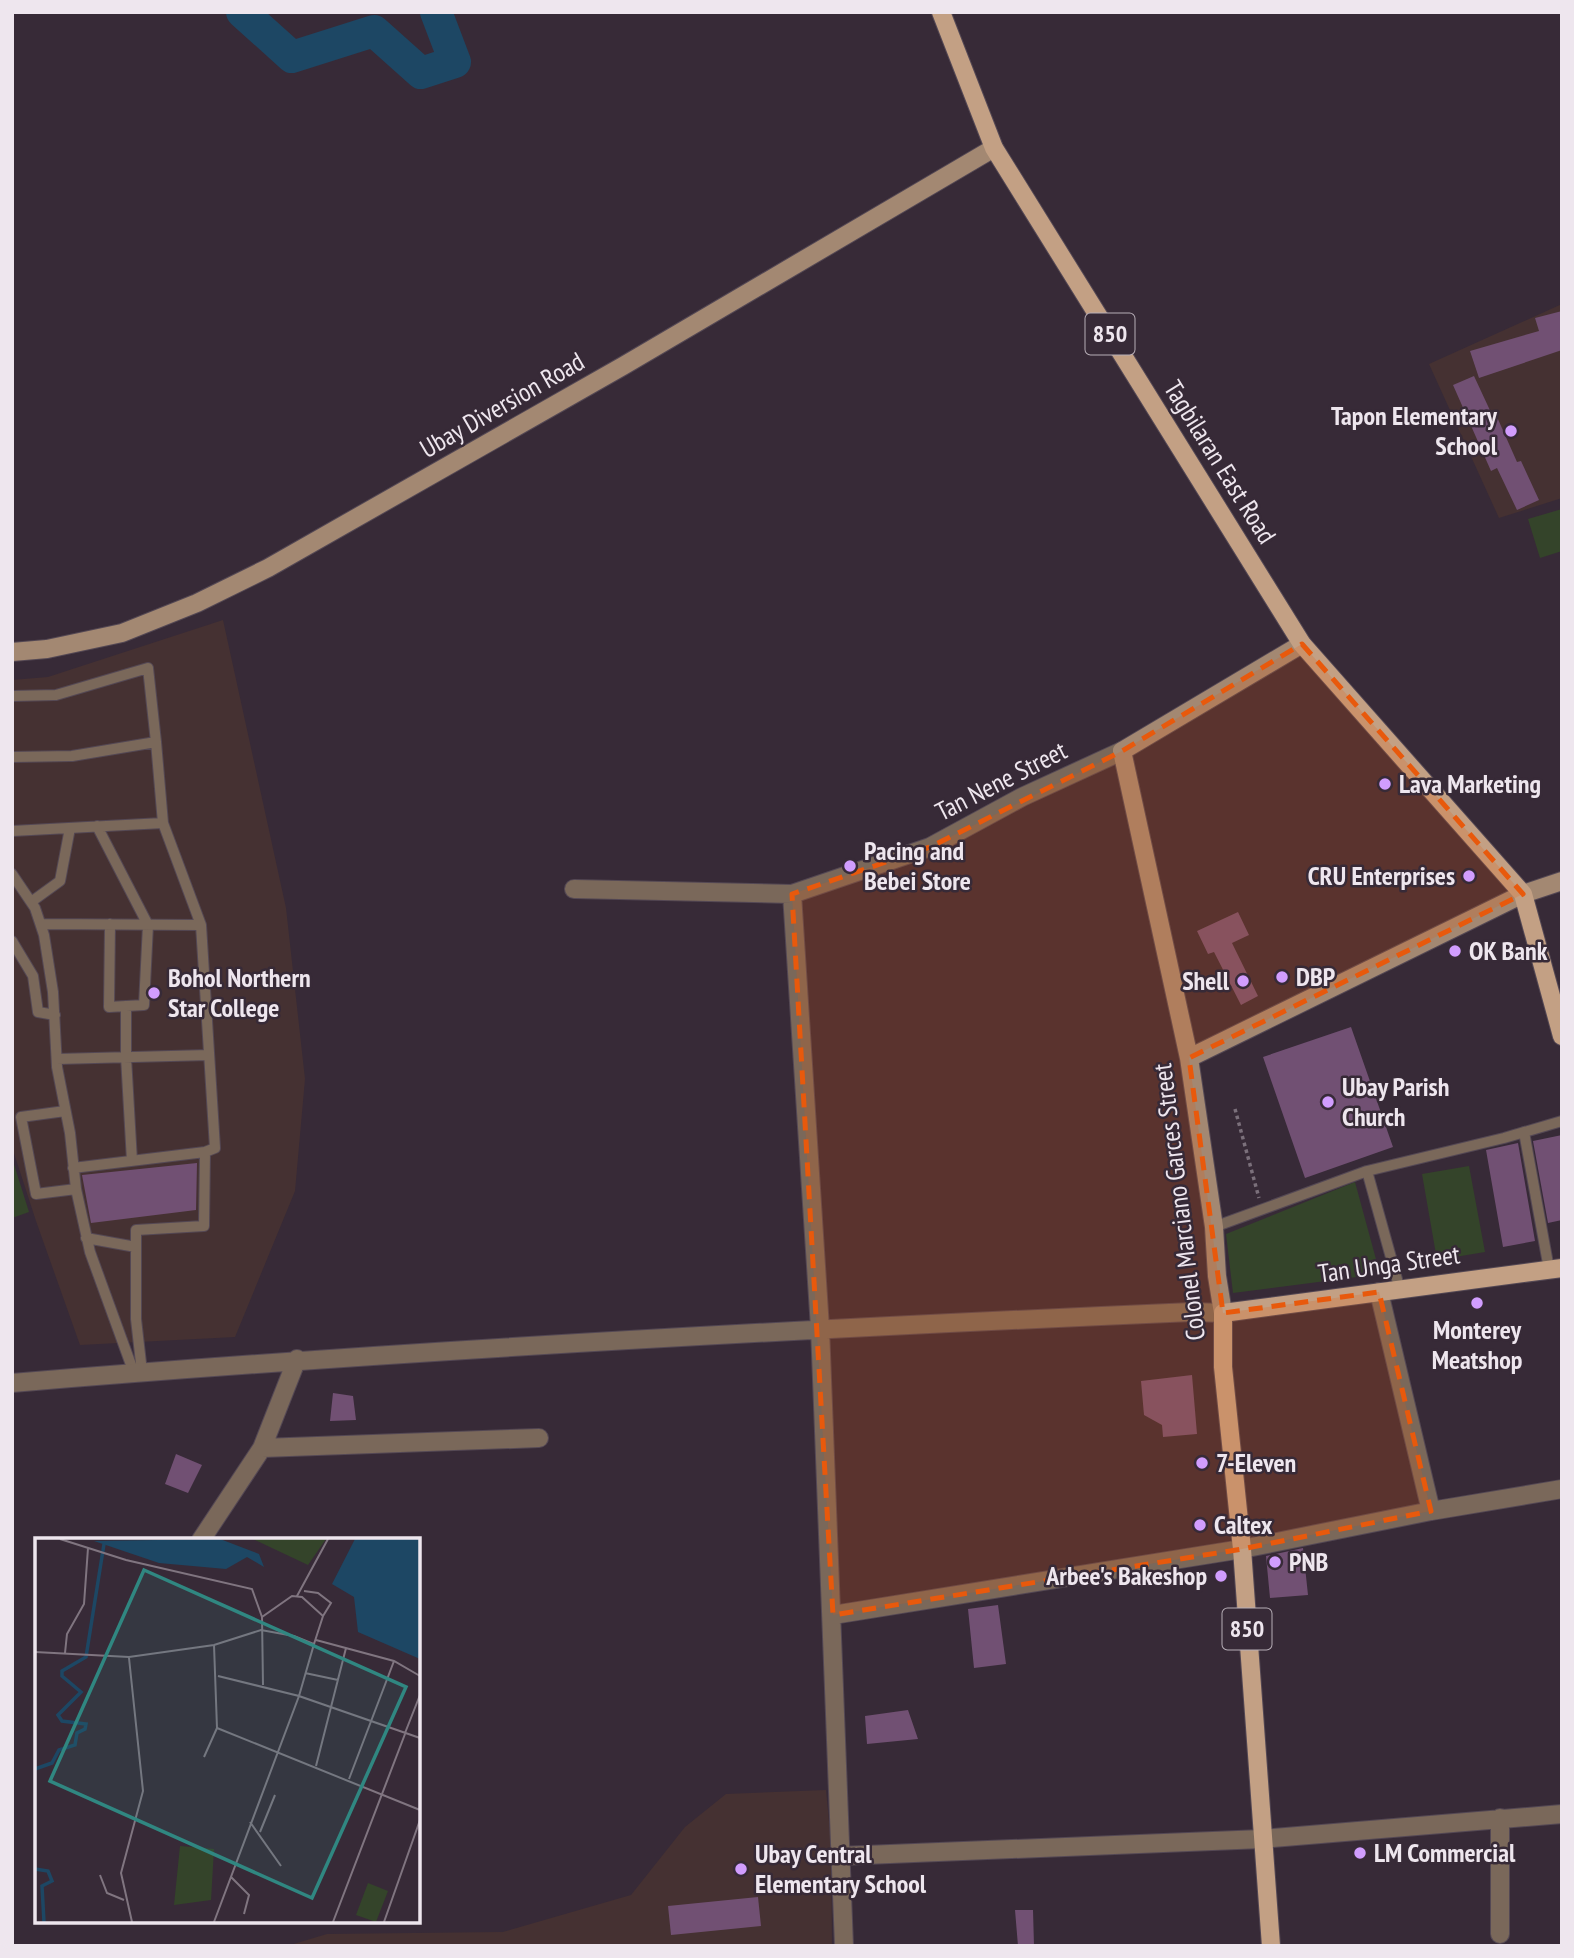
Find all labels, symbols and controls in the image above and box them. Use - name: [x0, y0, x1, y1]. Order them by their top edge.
- road number: 850: [1086, 314, 1134, 354]
- street label: Ubay Diversion Road: [414, 344, 590, 465]
- street label: Tagbilaran East Road: [1157, 374, 1284, 549]
- place label: Tapon Elementary School: [1331, 399, 1498, 462]
- marker: Tapon Elementary School: [1503, 423, 1519, 439]
- street label: Tan Nene Street: [930, 733, 1072, 828]
- place label: Lava Marketing: [1399, 767, 1541, 800]
- marker: Lava Marketing: [1377, 776, 1393, 792]
- place label: Pacing and Bebei Store: [864, 834, 971, 897]
- marker: Pacing and Bebei Store: [842, 858, 858, 874]
- place label: CRU Enterprises: [1308, 859, 1455, 892]
- marker: CRU Enterprises: [1461, 868, 1477, 884]
- place label: OK Bank: [1469, 934, 1548, 967]
- marker: OK Bank: [1447, 943, 1463, 959]
- place label: DBP: [1296, 960, 1335, 993]
- place label: Bohol Northern Star College: [168, 961, 311, 1024]
- place label: Shell: [1182, 964, 1230, 997]
- marker: DBP: [1274, 969, 1290, 985]
- marker: Shell: [1235, 973, 1251, 989]
- marker: Bohol Northern Star College: [146, 985, 162, 1001]
- street label: Colonel Marciano Garces Street: [1145, 1062, 1212, 1343]
- place label: Ubay Parish Church: [1342, 1070, 1449, 1133]
- marker: Ubay Parish Church: [1320, 1094, 1336, 1110]
- street label: Tan Unga Street: [1316, 1237, 1462, 1290]
- marker: Monterey Meatshop: [1469, 1295, 1485, 1311]
- place label: Monterey Meatshop: [1432, 1313, 1522, 1376]
- place label: 7-Eleven: [1216, 1446, 1296, 1479]
- marker: 7-Eleven: [1194, 1455, 1210, 1471]
- place label: Caltex: [1214, 1508, 1273, 1541]
- marker: Caltex: [1192, 1517, 1208, 1533]
- inset map: [35, 1538, 420, 1923]
- place label: PNB: [1289, 1545, 1328, 1578]
- marker: PNB: [1267, 1554, 1283, 1570]
- place label: Arbee's Bakeshop: [1045, 1559, 1207, 1592]
- marker: Arbee's Bakeshop: [1213, 1568, 1229, 1584]
- road number: 850: [1222, 1609, 1272, 1650]
- place label: LM Commercial: [1374, 1836, 1516, 1869]
- place label: Ubay Central Elementary School: [755, 1837, 927, 1900]
- marker: LM Commercial: [1352, 1845, 1368, 1861]
- marker: Ubay Central Elementary School: [733, 1861, 749, 1877]

